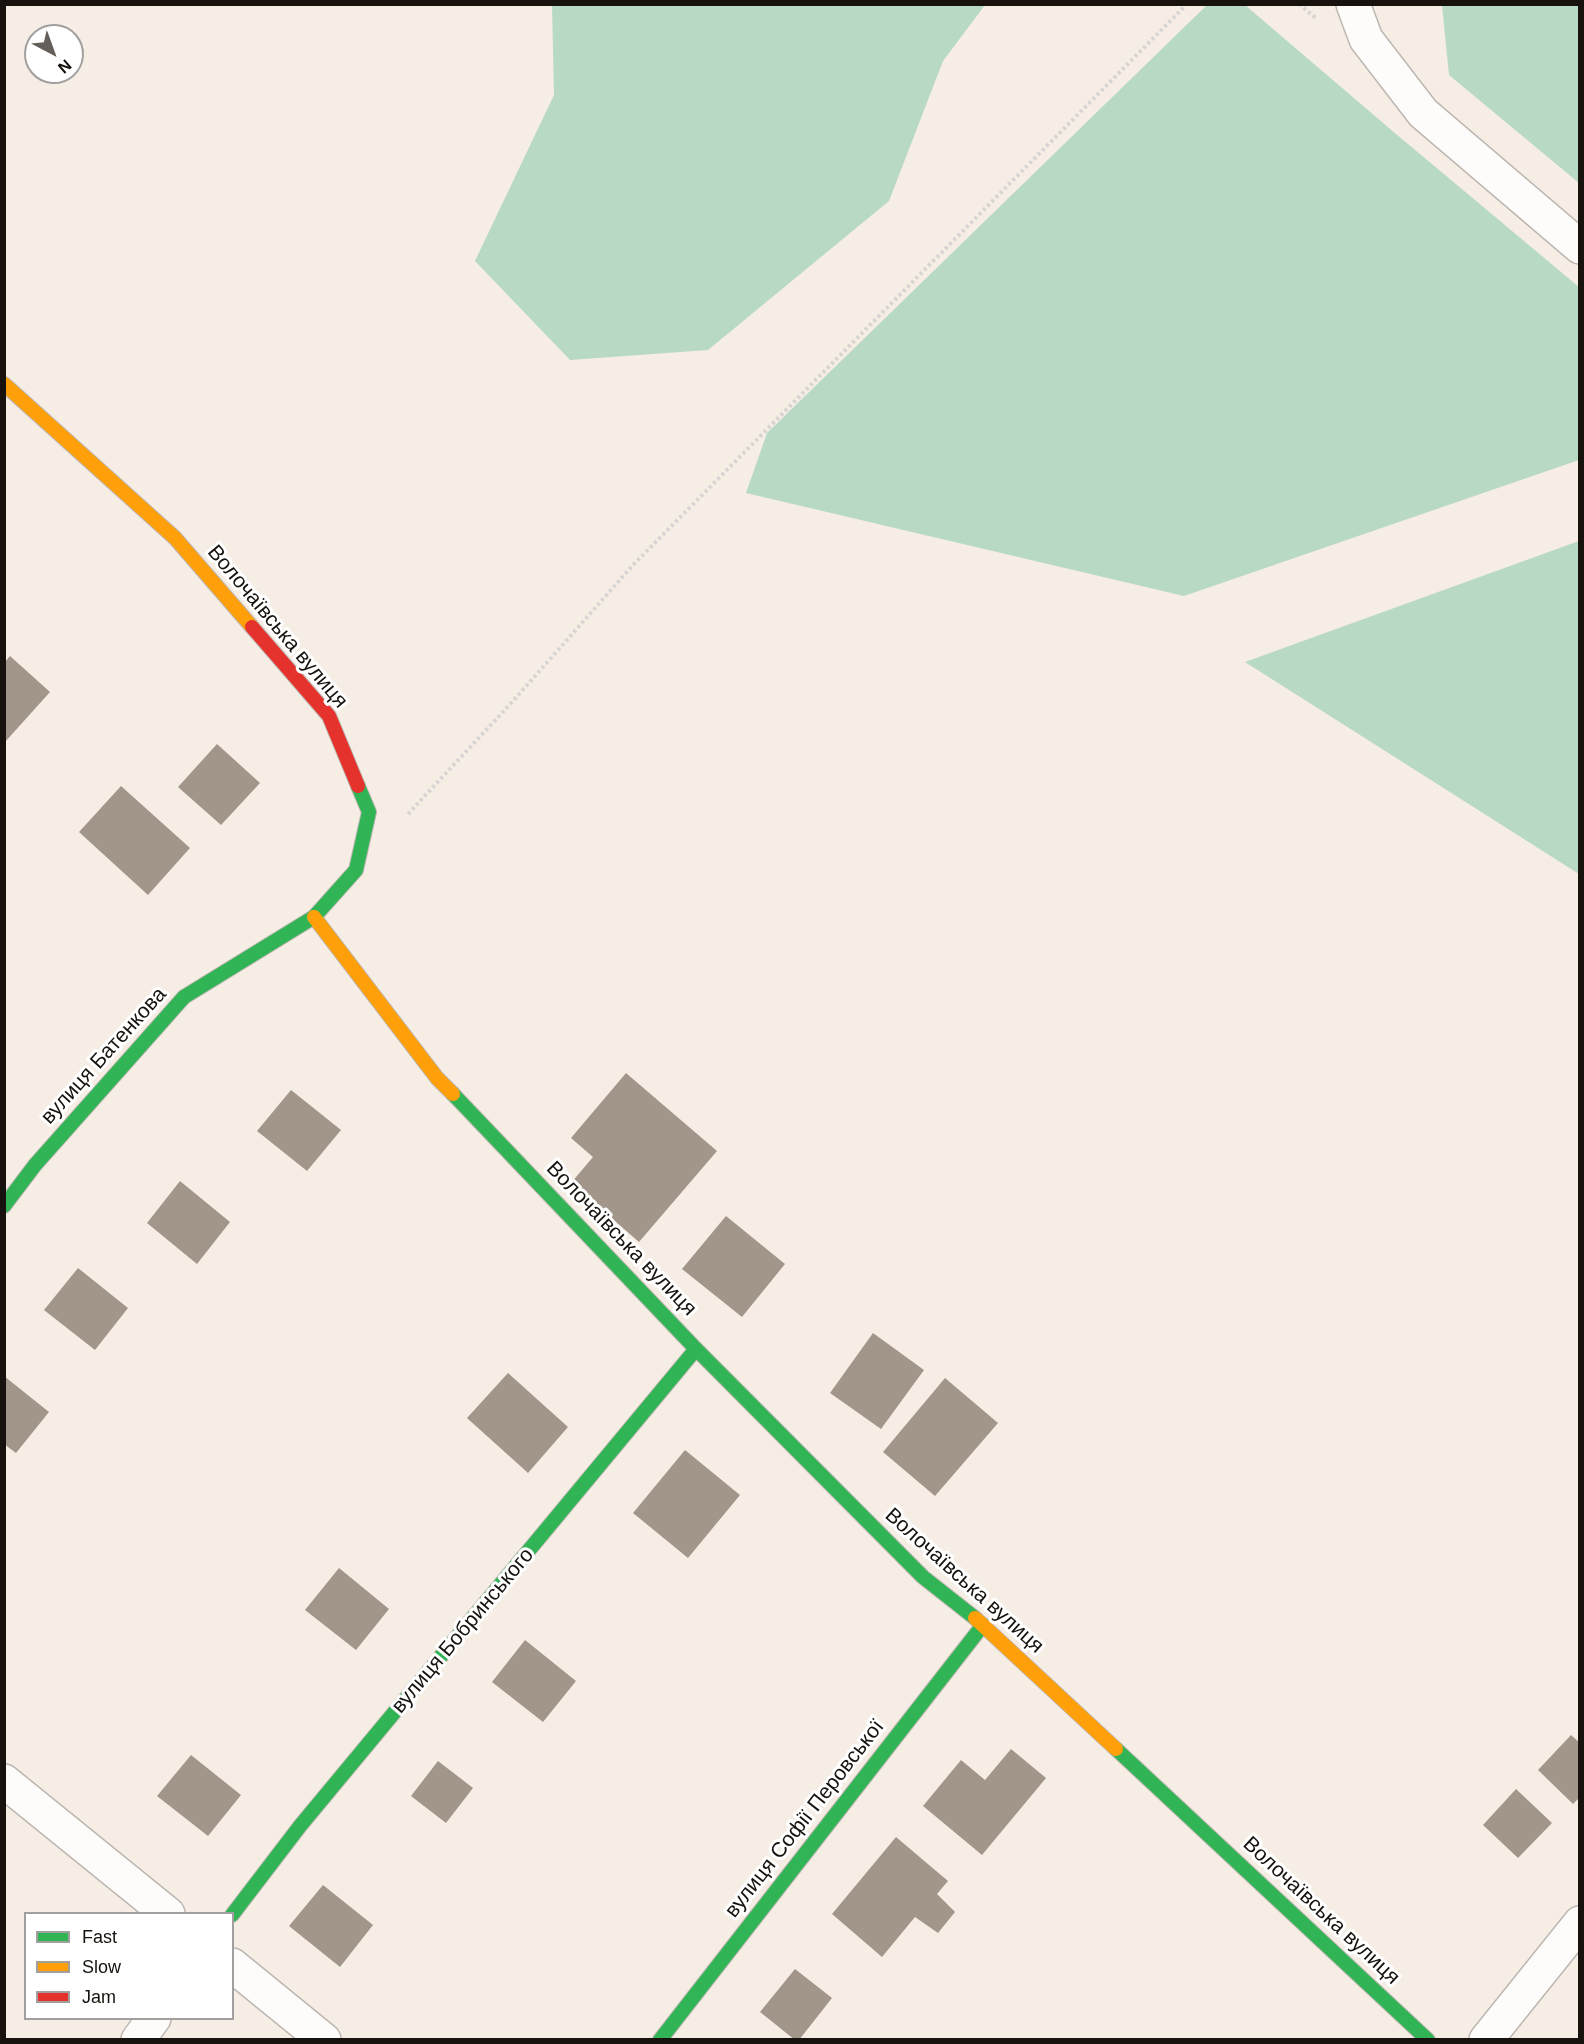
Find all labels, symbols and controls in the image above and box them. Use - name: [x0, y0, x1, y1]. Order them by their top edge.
- north arrow: [24, 24, 84, 84]
- text: N: [55, 56, 75, 77]
- street label: Волочаївська вулиця: [201, 540, 353, 714]
- street label: вулиця Батенкова: [36, 982, 172, 1130]
- street label: Волочаївська вулиця: [541, 1157, 701, 1321]
- street label: Волочаївська вулиця: [879, 1503, 1049, 1659]
- street label: вулиця Бобринського: [387, 1543, 539, 1719]
- street label: вулиця Софії Перовської: [720, 1715, 890, 1923]
- street label: Волочаївська вулиця: [1237, 1832, 1405, 1990]
- legend: [24, 1912, 234, 2020]
- text: Fast: [82, 1927, 117, 1947]
- text: Slow: [82, 1957, 121, 1977]
- text: Jam: [82, 1987, 116, 2007]

